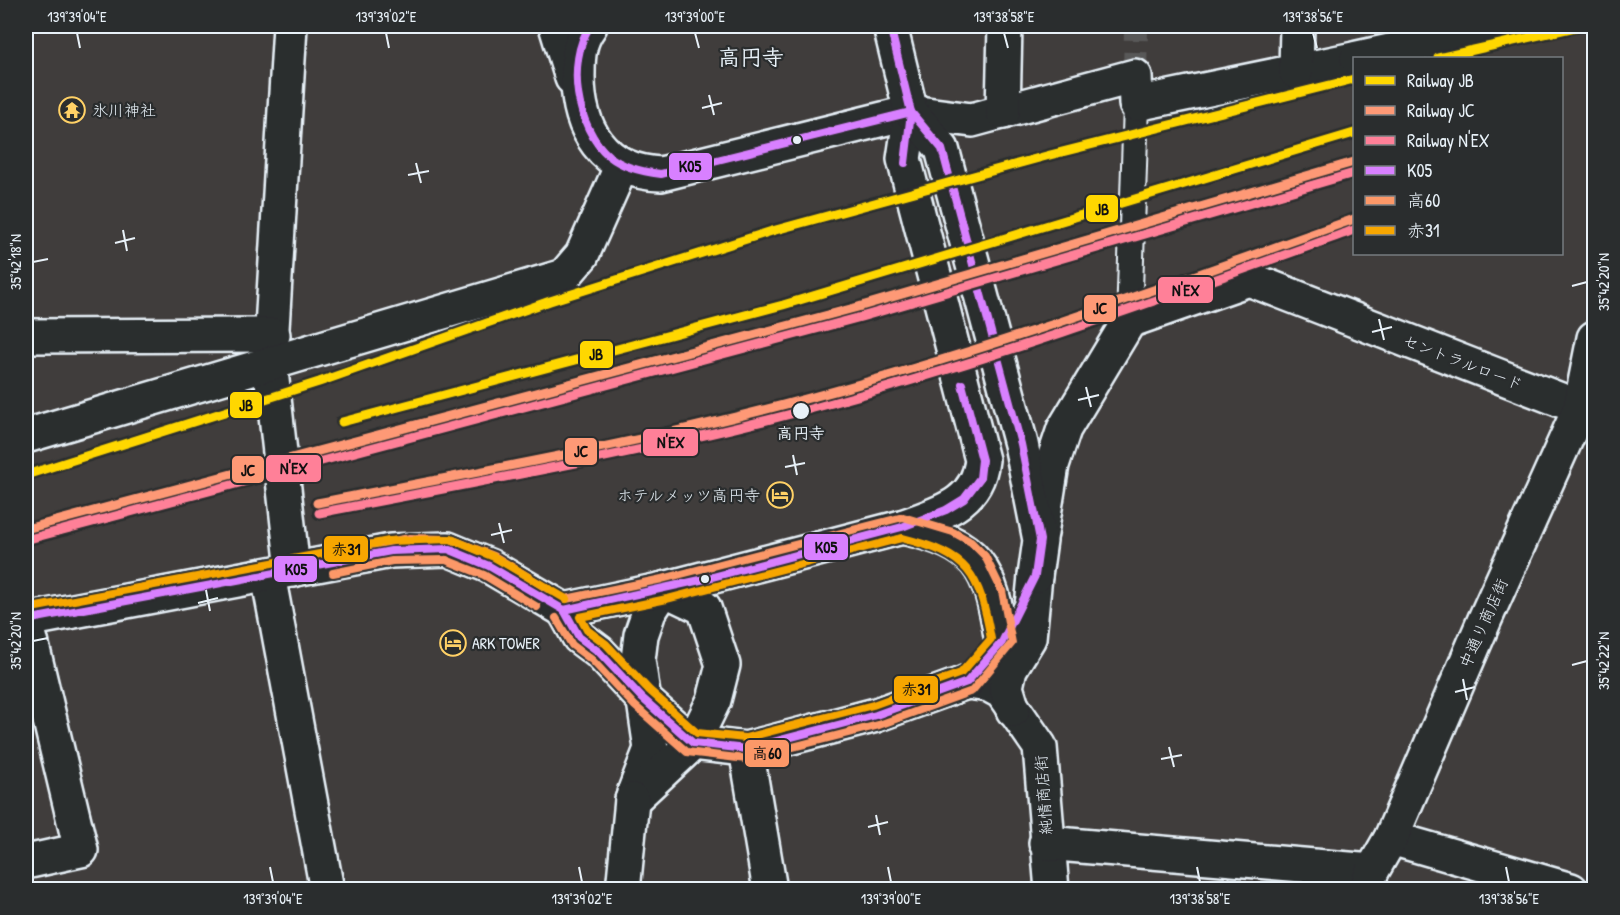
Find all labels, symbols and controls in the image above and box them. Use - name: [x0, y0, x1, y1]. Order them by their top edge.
- text: 139°39'04"E: [47, 6, 107, 27]
- text: 139°39'02"E: [356, 6, 417, 27]
- text: 139°39'00"E: [665, 6, 726, 27]
- text: 139°38'58"E: [974, 6, 1035, 27]
- text: 139°38'56"E: [1283, 6, 1344, 27]
- district label: 高円寺: [718, 42, 784, 72]
- legend: [1353, 57, 1563, 255]
- text: Railway JB: [1407, 68, 1474, 93]
- temple icon: 氷川神社: [57, 95, 87, 125]
- text: Railway JC: [1407, 98, 1475, 123]
- place label: 氷川神社: [92, 99, 156, 121]
- text: Railway N'EX: [1407, 128, 1490, 153]
- unlabelled marker: [791, 134, 803, 146]
- line badge: K05: [668, 152, 713, 181]
- text: K05: [679, 155, 701, 177]
- text: K05: [1407, 158, 1432, 183]
- text: 高60: [1407, 188, 1440, 213]
- line badge: JB: [1085, 194, 1119, 223]
- text: JB: [1095, 198, 1109, 220]
- text: 赤31: [1407, 218, 1440, 243]
- text: 35°42'18"N: [5, 234, 26, 290]
- text: 35°42'20"N: [1593, 253, 1614, 311]
- line badge: N'EX: [1157, 276, 1214, 304]
- text: N'EX: [1172, 279, 1200, 301]
- line badge: JC: [1083, 294, 1117, 323]
- text: JC: [1093, 297, 1108, 319]
- street label: セントラルロード: [1400, 329, 1526, 395]
- line badge: JB: [579, 340, 614, 369]
- text: JB: [589, 343, 603, 365]
- line badge: JB: [229, 391, 263, 419]
- text: JB: [239, 394, 253, 416]
- marker: 高円寺: [791, 401, 811, 421]
- place label: 高円寺: [777, 422, 825, 444]
- line badge: N'EX: [642, 428, 699, 457]
- text: N'EX: [657, 431, 685, 453]
- line badge: JC: [564, 437, 598, 466]
- text: JC: [574, 440, 589, 462]
- line badge: N'EX: [265, 454, 322, 483]
- line badge: JC: [231, 455, 265, 484]
- text: N'EX: [280, 457, 308, 479]
- text: JC: [241, 459, 256, 481]
- hotel icon: ホテルメッツ高円寺: [765, 480, 795, 510]
- place label: ホテルメッツ高円寺: [617, 484, 760, 506]
- line badge: K05: [803, 533, 849, 561]
- line badge: 赤31: [323, 535, 369, 563]
- text: K05: [815, 536, 837, 558]
- text: 赤31: [332, 538, 361, 560]
- line badge: K05: [273, 555, 318, 583]
- text: K05: [285, 558, 307, 580]
- unlabelled marker: [699, 573, 711, 585]
- street label: 中通り商店街: [1453, 575, 1513, 671]
- text: 35°42'20"N: [5, 612, 26, 670]
- hotel icon: ARK TOWER: [438, 628, 468, 658]
- place label: ARK TOWER: [472, 632, 540, 654]
- text: 35°42'22"N: [1593, 632, 1614, 690]
- line badge: 赤31: [893, 675, 939, 704]
- text: 赤31: [902, 678, 931, 700]
- line badge: 高60: [744, 739, 790, 768]
- text: 高60: [752, 742, 782, 764]
- street label: 純情商店街: [1029, 754, 1057, 836]
- text: 139°39'04"E: [243, 888, 303, 909]
- text: 139°39'02"E: [552, 888, 613, 909]
- text: 139°39'00"E: [861, 888, 922, 909]
- text: 139°38'58"E: [1170, 888, 1231, 909]
- text: 139°38'56"E: [1479, 888, 1540, 909]

